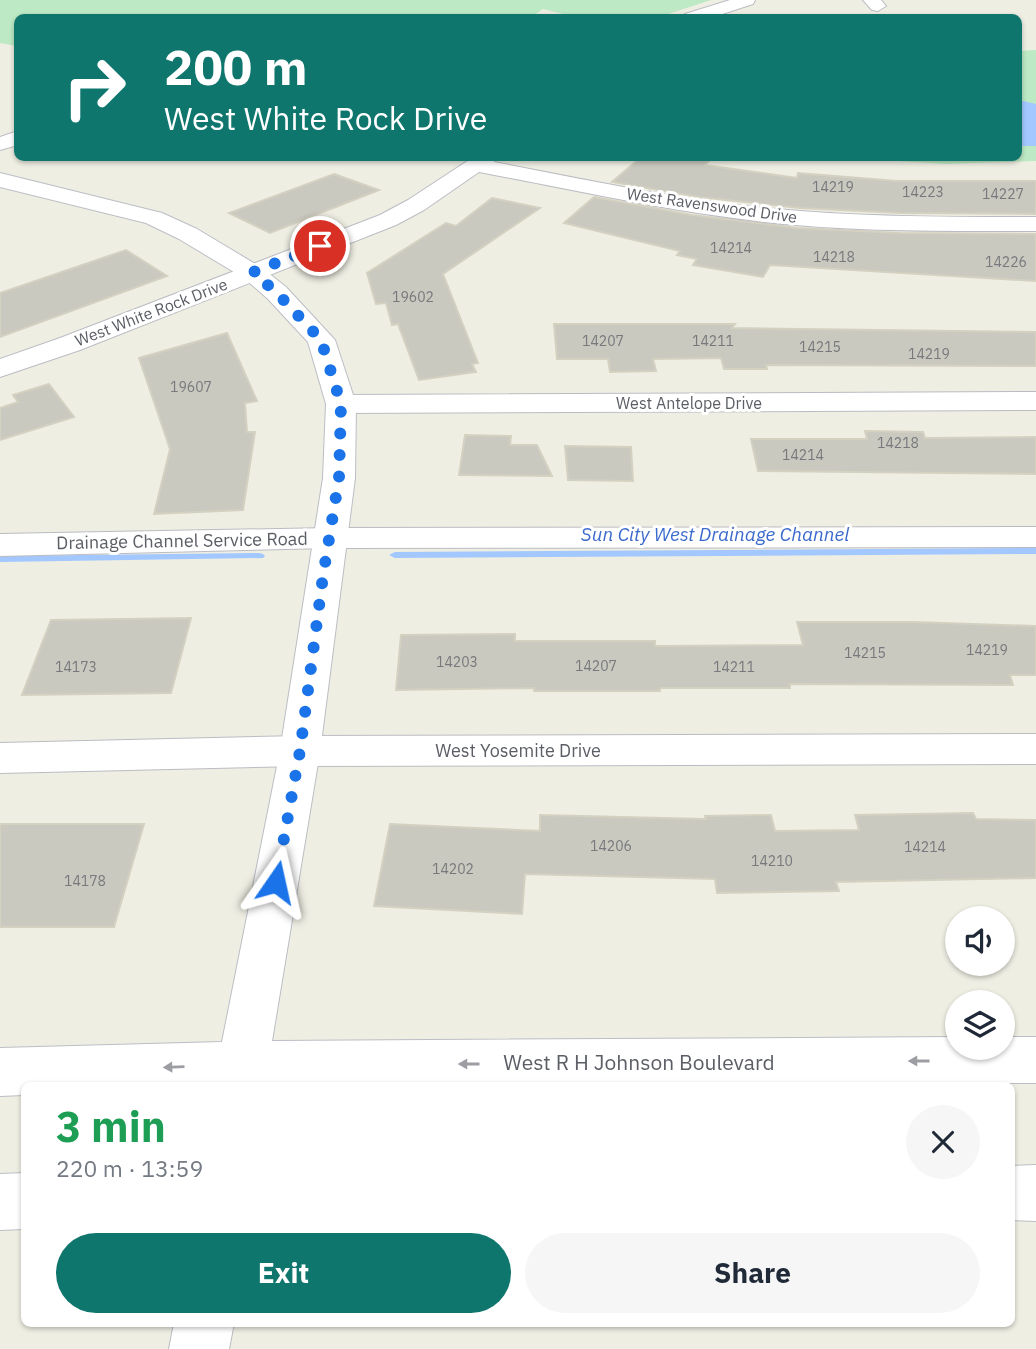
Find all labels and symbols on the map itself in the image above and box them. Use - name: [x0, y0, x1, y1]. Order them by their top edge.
- house number: 14219: [812, 178, 854, 196]
- street label: West Ravenswood Drive: [625, 183, 799, 227]
- house number: 14223: [902, 183, 944, 201]
- house number: 14227: [982, 185, 1024, 203]
- pin: [290, 216, 350, 276]
- house number: 14214: [710, 239, 752, 257]
- house number: 14218: [813, 248, 855, 266]
- house number: 14226: [985, 253, 1027, 271]
- street label: West White Rock Drive: [72, 274, 230, 350]
- house number: 19602: [392, 288, 434, 306]
- house number: 14207: [582, 332, 624, 350]
- house number: 14211: [692, 332, 734, 350]
- house number: 14215: [799, 338, 841, 356]
- house number: 14219: [908, 345, 950, 363]
- house number: 19607: [170, 378, 212, 396]
- street label: West Antelope Drive: [616, 393, 762, 413]
- house number: 14218: [877, 434, 919, 452]
- house number: 14214: [782, 446, 824, 464]
- water label: Sun City West Drainage Channel: [581, 522, 849, 546]
- street label: Drainage Channel Service Road: [56, 527, 308, 554]
- house number: 14219: [966, 641, 1008, 659]
- house number: 14215: [844, 644, 886, 662]
- house number: 14203: [436, 653, 478, 671]
- house number: 14207: [575, 657, 617, 675]
- house number: 14173: [55, 658, 97, 676]
- house number: 14211: [713, 658, 755, 676]
- street label: West Yosemite Drive: [435, 739, 601, 762]
- house number: 14206: [590, 837, 632, 855]
- house number: 14214: [904, 838, 946, 856]
- position arrow: [239, 845, 313, 919]
- house number: 14210: [751, 852, 793, 870]
- house number: 14202: [432, 860, 474, 878]
- house number: 14178: [64, 872, 106, 890]
- street label: West R H Johnson Boulevard: [503, 1048, 775, 1076]
- one-way arrow: [908, 1055, 930, 1066]
- one-way arrow: [458, 1058, 480, 1070]
- one-way arrow: [163, 1062, 185, 1073]

